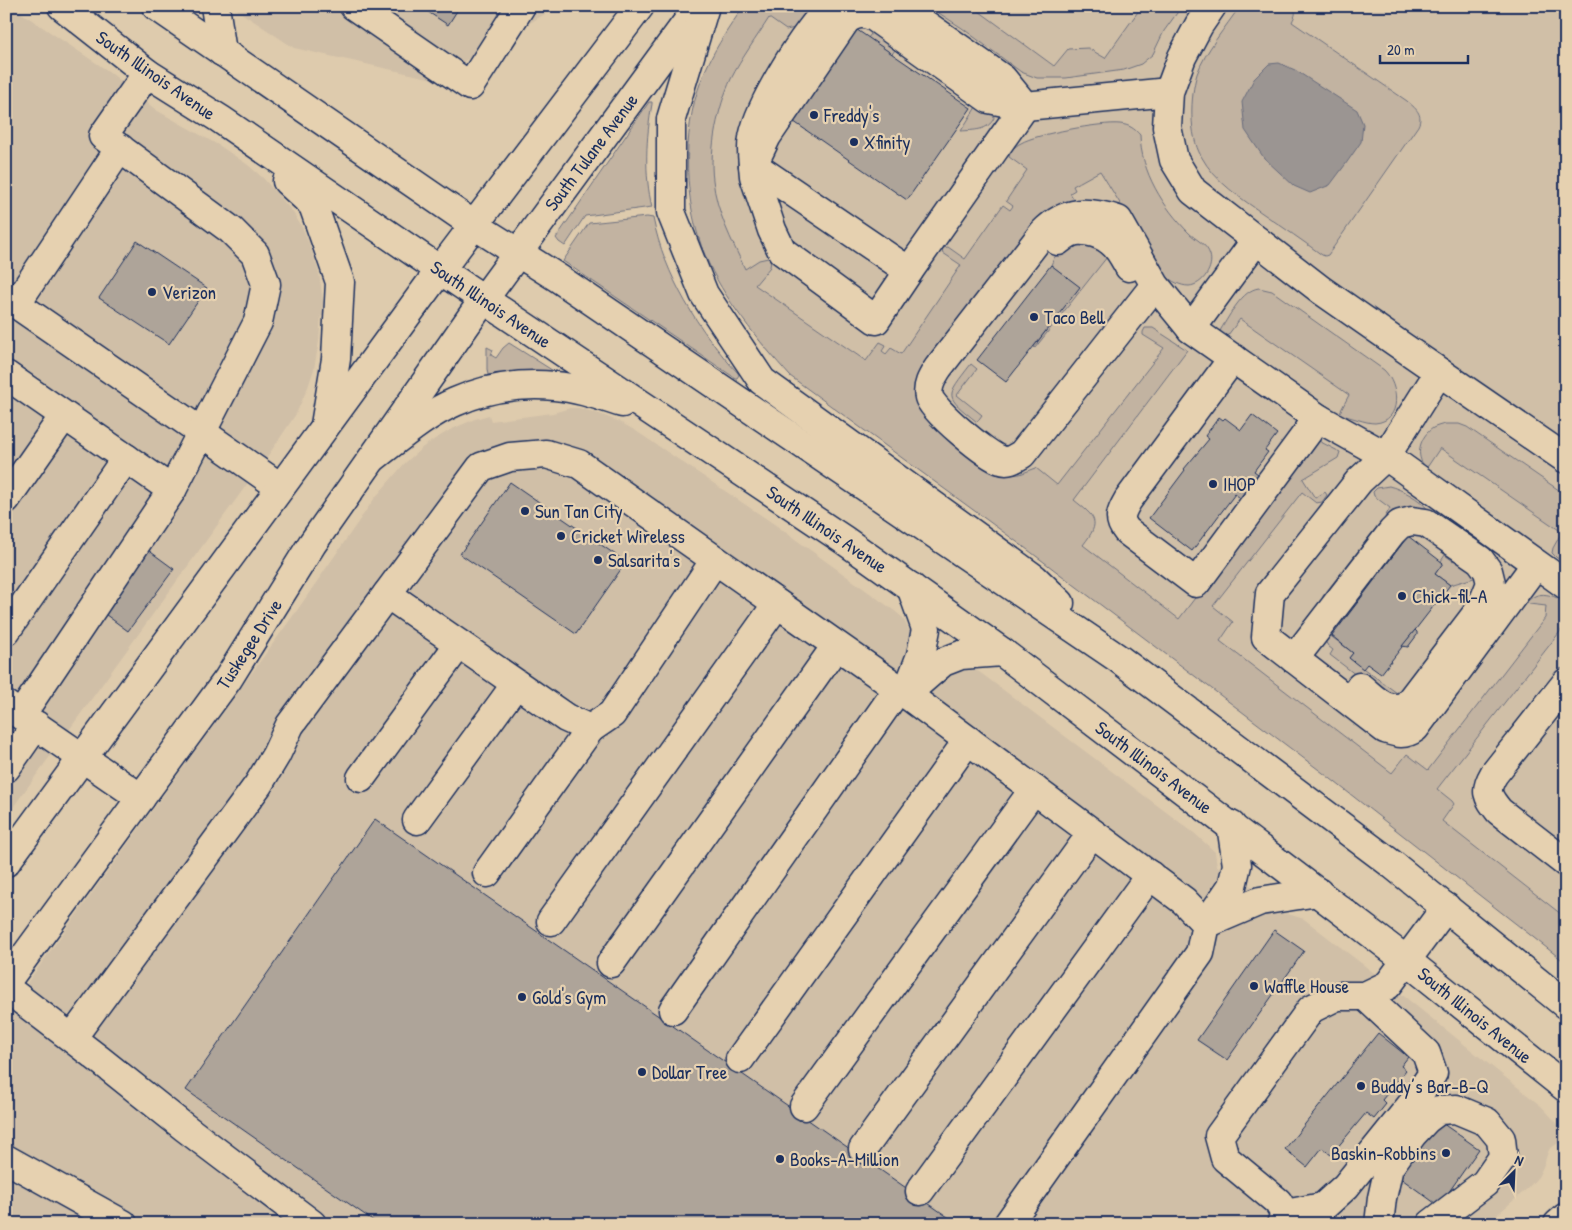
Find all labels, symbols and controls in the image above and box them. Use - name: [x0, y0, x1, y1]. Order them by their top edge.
- street label: South Illinois Avenue: [91, 24, 221, 126]
- scale bar: [1380, 32, 1467, 64]
- text: 20 m: [1387, 39, 1414, 60]
- street label: South Tulane Avenue: [538, 88, 644, 216]
- place label: Freddy's: [823, 102, 879, 128]
- marker: Freddy's: [808, 109, 820, 121]
- place label: Xfinity: [864, 129, 910, 155]
- marker: Xfinity: [848, 136, 860, 148]
- street label: South Illinois Avenue: [426, 254, 557, 354]
- place label: Verizon: [162, 279, 216, 305]
- marker: Verizon: [146, 286, 158, 298]
- place label: Taco Bell: [1044, 304, 1106, 330]
- marker: Taco Bell: [1028, 311, 1040, 323]
- place label: IHOP: [1223, 471, 1256, 497]
- marker: IHOP: [1207, 478, 1219, 490]
- street label: South Illinois Avenue: [762, 479, 893, 579]
- place label: Sun Tan City: [535, 498, 623, 524]
- marker: Sun Tan City: [519, 505, 531, 517]
- place label: Cricket Wireless: [571, 523, 685, 549]
- marker: Cricket Wireless: [555, 530, 567, 542]
- place label: Salsarita's: [608, 547, 680, 573]
- marker: Salsarita's: [592, 554, 604, 566]
- place label: Chick-fil-A: [1412, 583, 1487, 609]
- marker: Chick-fil-A: [1396, 590, 1408, 602]
- street label: Tuskegee Drive: [210, 593, 288, 694]
- street label: South Illinois Avenue: [1090, 714, 1218, 820]
- street label: South Illinois Avenue: [1412, 961, 1538, 1069]
- place label: Waffle House: [1264, 973, 1350, 999]
- marker: Waffle House: [1248, 980, 1260, 992]
- place label: Gold's Gym: [532, 984, 606, 1010]
- marker: Gold's Gym: [516, 991, 528, 1003]
- place label: Dollar Tree: [652, 1059, 728, 1085]
- marker: Dollar Tree: [636, 1066, 648, 1078]
- place label: Buddy’s Bar-B-Q: [1371, 1073, 1489, 1099]
- marker: Buddy’s Bar-B-Q: [1355, 1080, 1367, 1092]
- place label: Baskin-Robbins: [1331, 1140, 1436, 1166]
- place label: Books-A-Million: [790, 1146, 899, 1172]
- marker: Baskin-Robbins: [1440, 1147, 1452, 1159]
- north arrow: [1490, 1148, 1540, 1198]
- text: N: [1512, 1149, 1527, 1170]
- marker: Books-A-Million: [774, 1153, 786, 1165]

